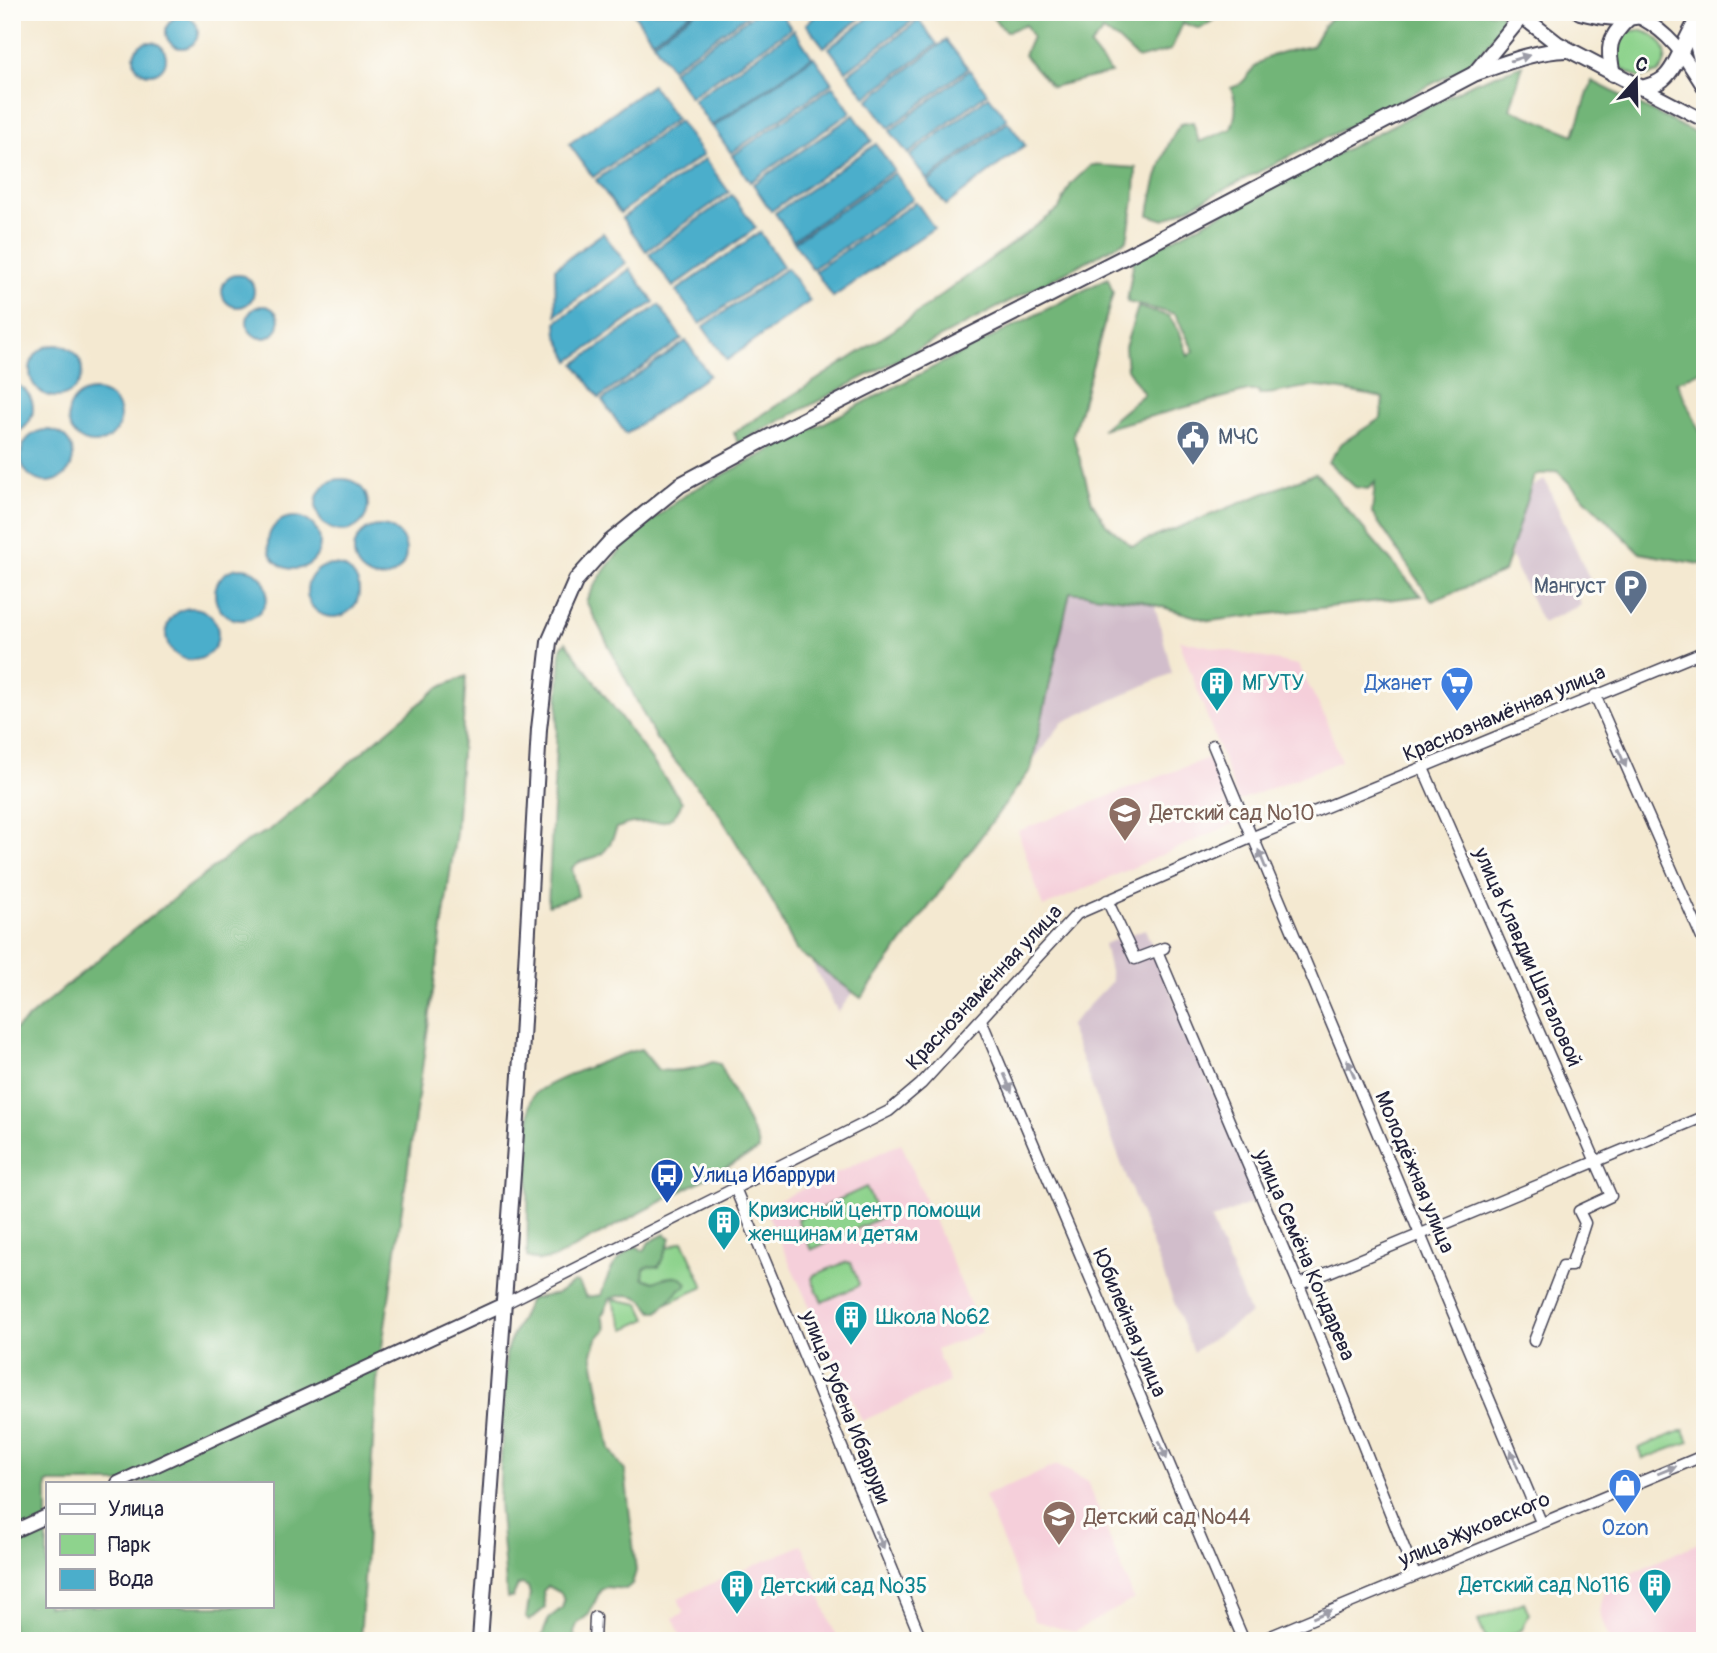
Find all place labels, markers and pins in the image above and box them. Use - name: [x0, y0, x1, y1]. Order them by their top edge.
- public building icon: МЧС: [1174, 418, 1212, 467]
- place label: МЧС: [1218, 424, 1259, 451]
- parking icon: Мангуст: [1612, 567, 1650, 616]
- place label: Мангуст: [1534, 573, 1606, 600]
- building icon: МГУТУ: [1198, 664, 1236, 713]
- supermarket icon: Джанет: [1438, 664, 1476, 713]
- place label: МГУТУ: [1242, 670, 1304, 697]
- place label: Джанет: [1364, 670, 1432, 697]
- school or university icon: Детский сад №10: [1106, 794, 1144, 843]
- place label: Детский сад №10: [1149, 800, 1315, 827]
- bus stop icon: Улица Ибаррури: [648, 1156, 686, 1205]
- place label: Улица Ибаррури: [692, 1162, 835, 1189]
- place label: Кризисный центр помощи женщинам и детям: [748, 1197, 980, 1248]
- building icon: Кризисный центр помощи женщинам и детям: [705, 1203, 743, 1252]
- building icon: Школа №62: [832, 1298, 870, 1347]
- place label: Школа №62: [876, 1304, 990, 1331]
- shop icon: Ozon: [1606, 1466, 1644, 1515]
- school or university icon: Детский сад №44: [1040, 1498, 1078, 1547]
- place label: Детский сад №44: [1083, 1504, 1250, 1531]
- place label: Ozon: [1601, 1515, 1649, 1542]
- building icon: Детский сад №116: [1636, 1566, 1674, 1615]
- building icon: Детский сад №35: [718, 1567, 756, 1616]
- place label: Детский сад №116: [1458, 1572, 1630, 1599]
- place label: Детский сад №35: [761, 1573, 927, 1600]

